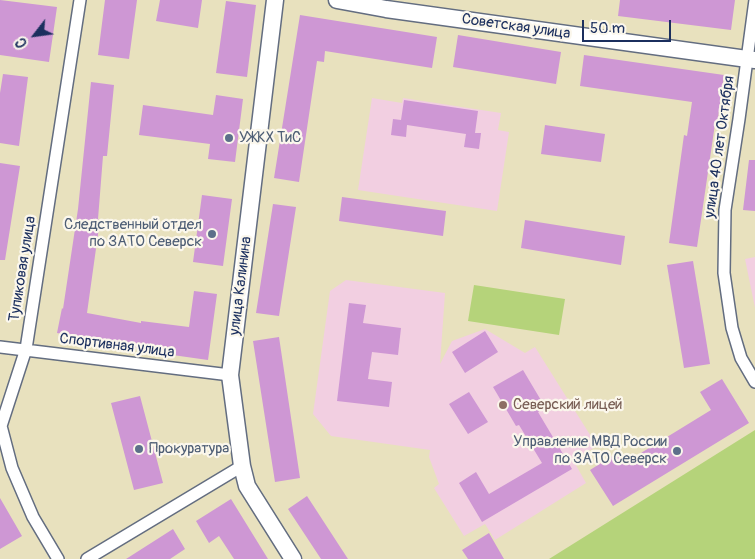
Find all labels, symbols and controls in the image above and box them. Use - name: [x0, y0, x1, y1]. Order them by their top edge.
- north arrow: [10, 10, 60, 60]
- street label: Советская улица: [460, 10, 572, 44]
- scale bar: [585, 10, 674, 42]
- text: 50 m: [590, 19, 625, 38]
- text: С: [12, 35, 31, 51]
- street label: улица 40 лет Октября: [701, 75, 739, 219]
- place label: УЖКХ ТиС: [239, 129, 301, 147]
- marker: УЖКХ ТиС: [223, 132, 235, 144]
- street label: Тупиковая улица: [6, 215, 40, 323]
- place label: Следственный отдел по ЗАТО Северск: [64, 216, 202, 251]
- marker: Следственный отдел по ЗАТО Северск: [206, 228, 218, 240]
- street label: улица Калинина: [226, 236, 256, 336]
- street label: Спортивная улица: [58, 330, 176, 362]
- place label: Северский лицей: [513, 396, 623, 414]
- marker: Северский лицей: [497, 399, 509, 411]
- place label: Управление МВД России по ЗАТО Северск: [513, 433, 667, 468]
- place label: Прокуратура: [149, 440, 229, 458]
- marker: Прокуратура: [133, 443, 145, 455]
- marker: Управление МВД России по ЗАТО Северск: [671, 445, 683, 457]

